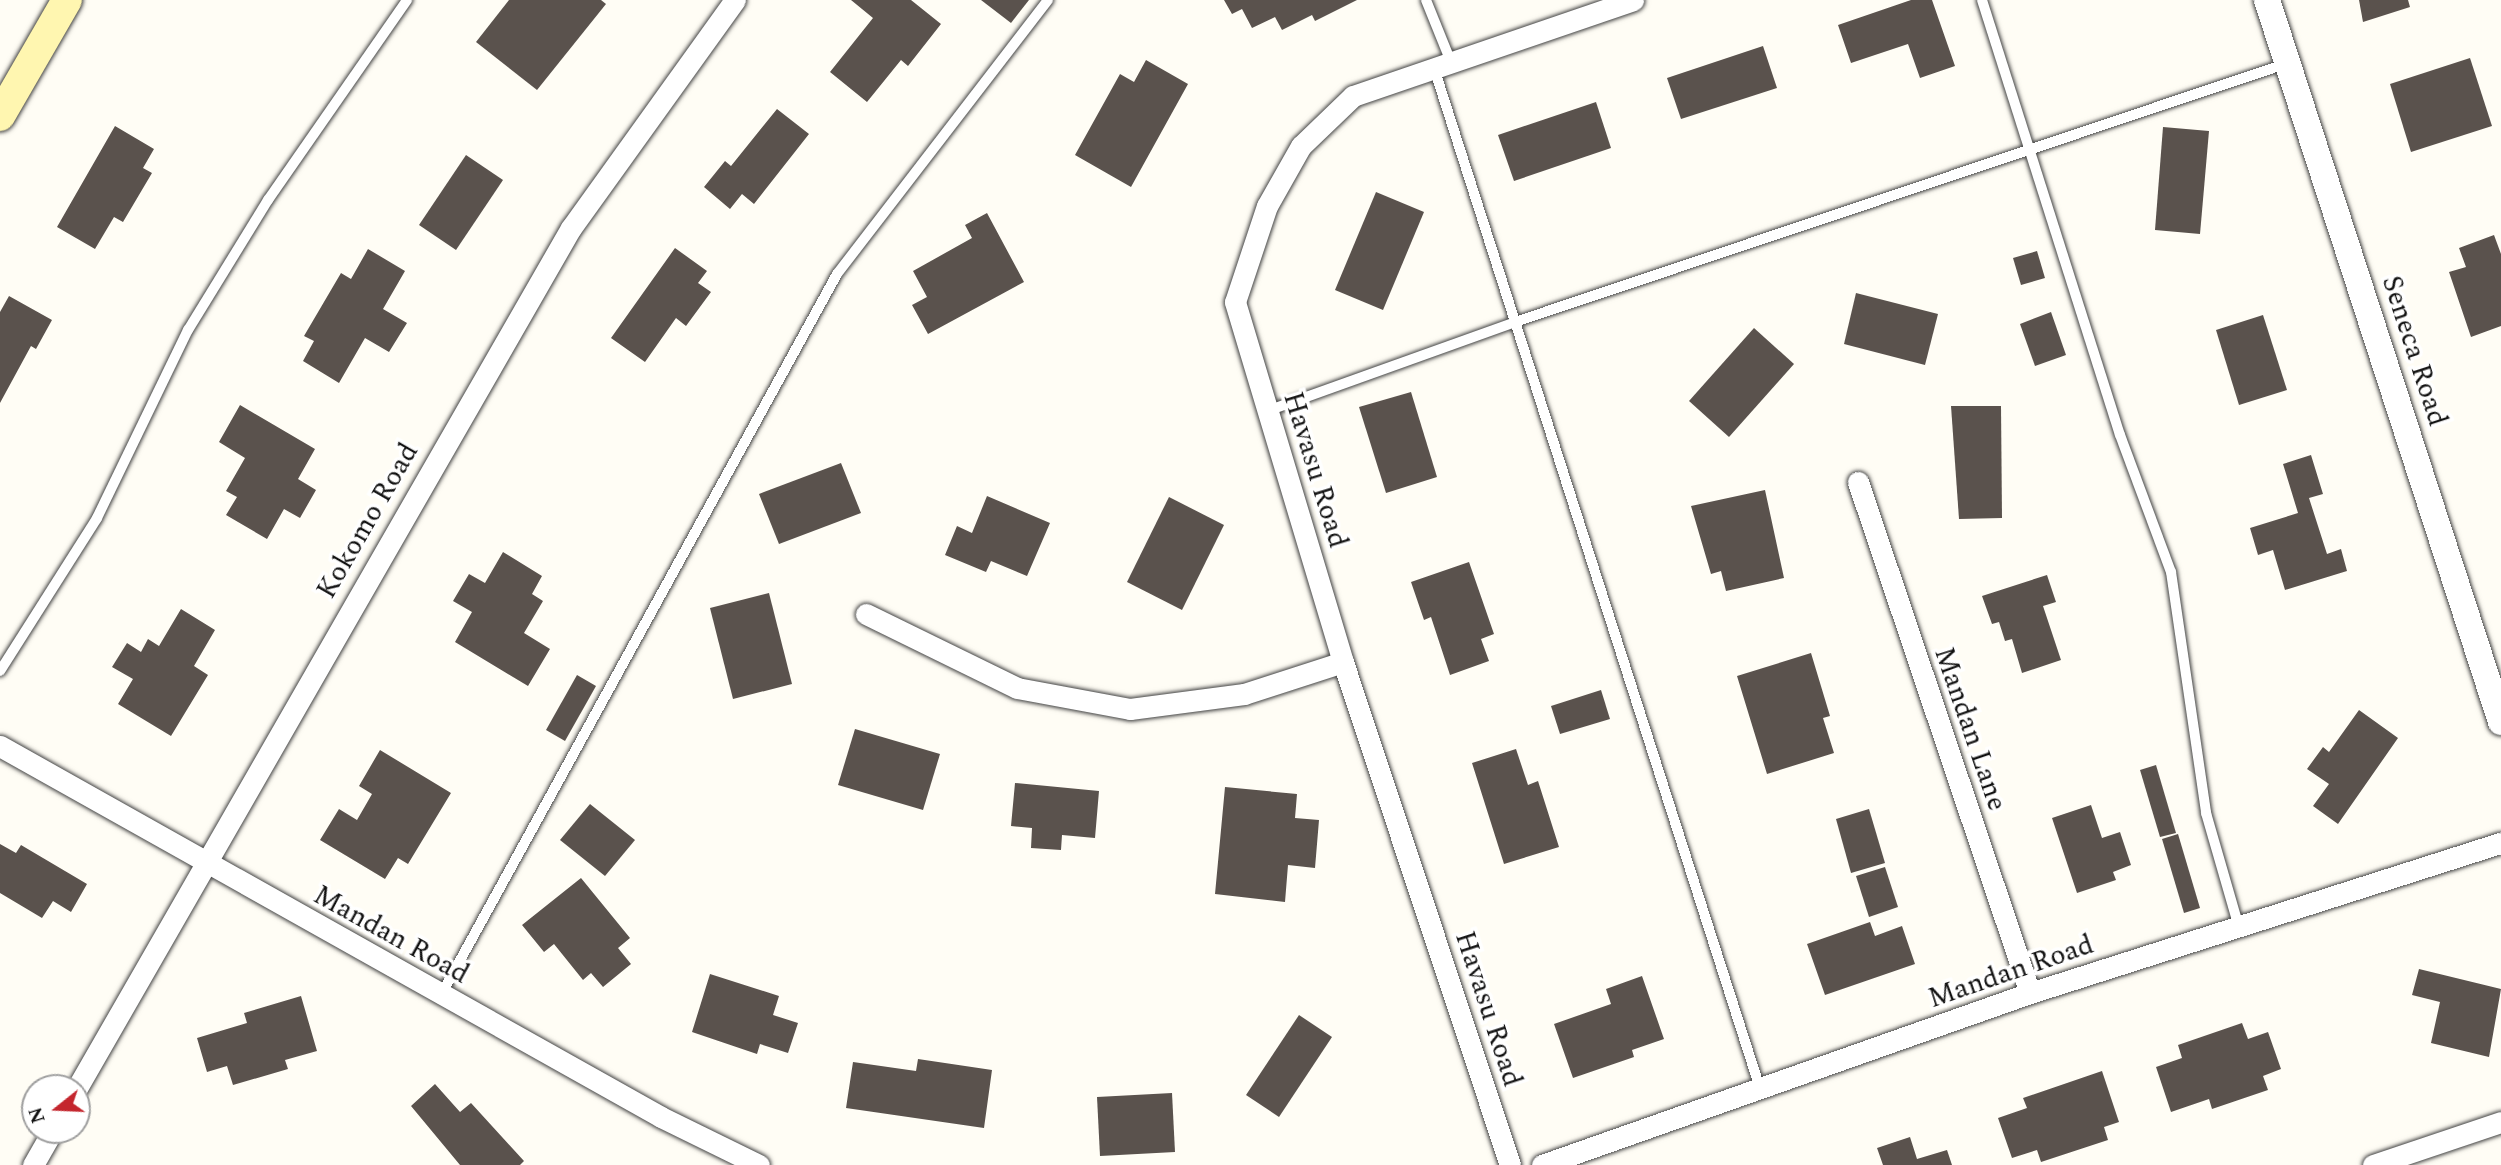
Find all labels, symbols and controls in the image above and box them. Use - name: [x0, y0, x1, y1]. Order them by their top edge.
- street label: Seneca Road: [2374, 272, 2454, 430]
- street label: Havasu Road: [1275, 388, 1355, 552]
- street label: Kokomo Road: [310, 437, 426, 605]
- street label: Mandan Lane: [1926, 643, 2014, 815]
- street label: Mandan Road: [307, 878, 475, 992]
- street label: Havasu Road: [1447, 927, 1529, 1091]
- street label: Mandan Road: [1924, 928, 2098, 1016]
- north arrow: [21, 1074, 91, 1144]
- text: N: [21, 1103, 54, 1127]

